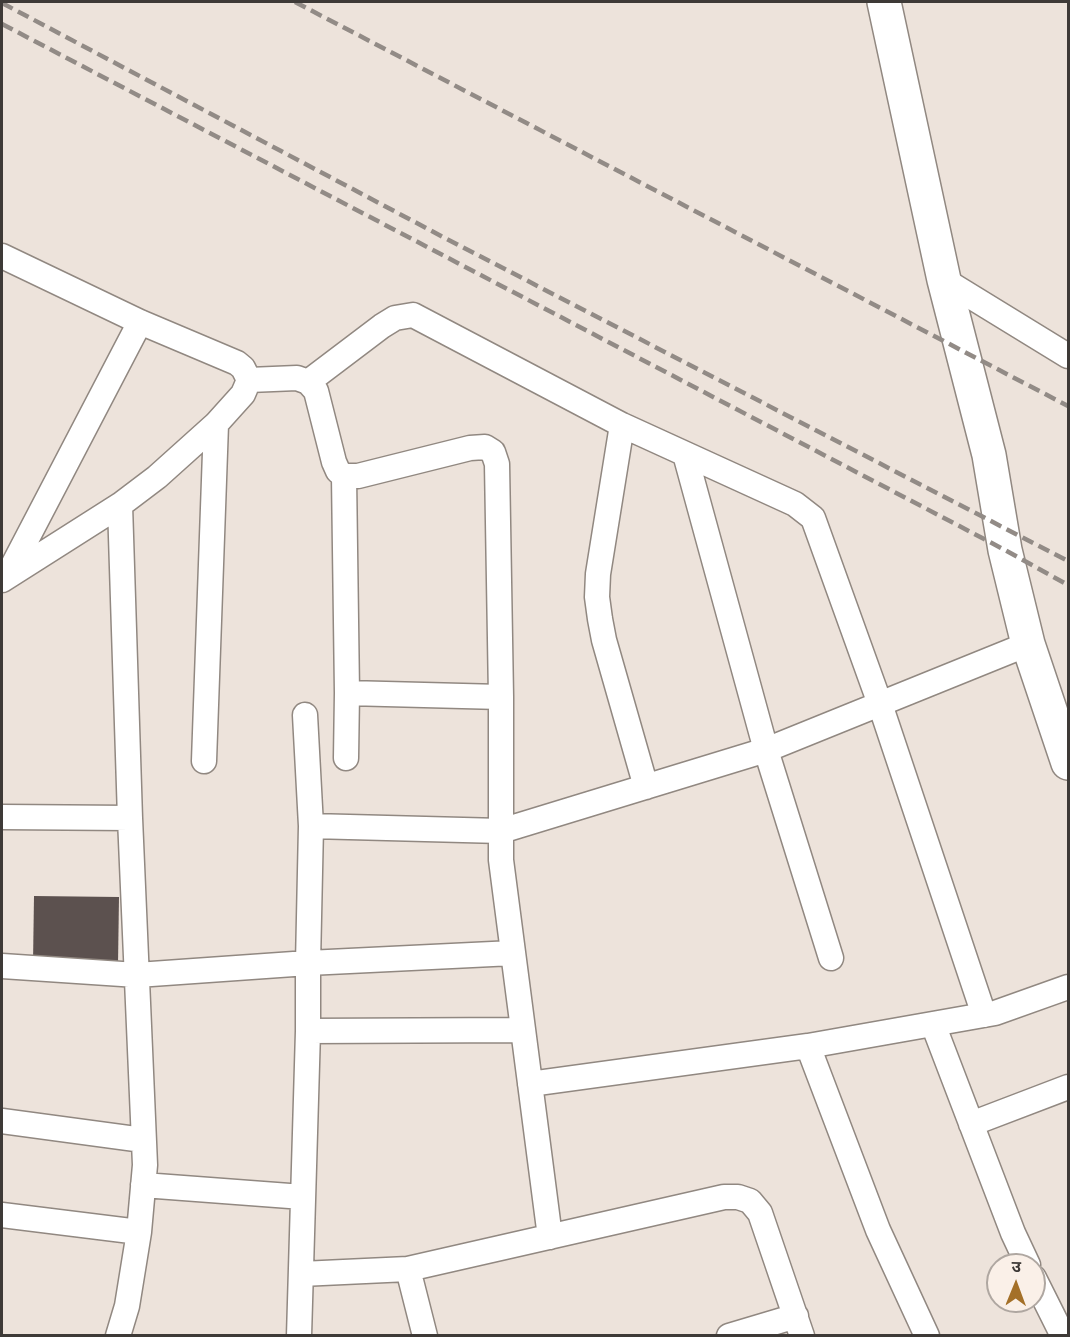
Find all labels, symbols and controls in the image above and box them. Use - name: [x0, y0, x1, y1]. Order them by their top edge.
- north arrow: [986, 1253, 1046, 1313]
- text: उ: [1011, 1257, 1021, 1276]

